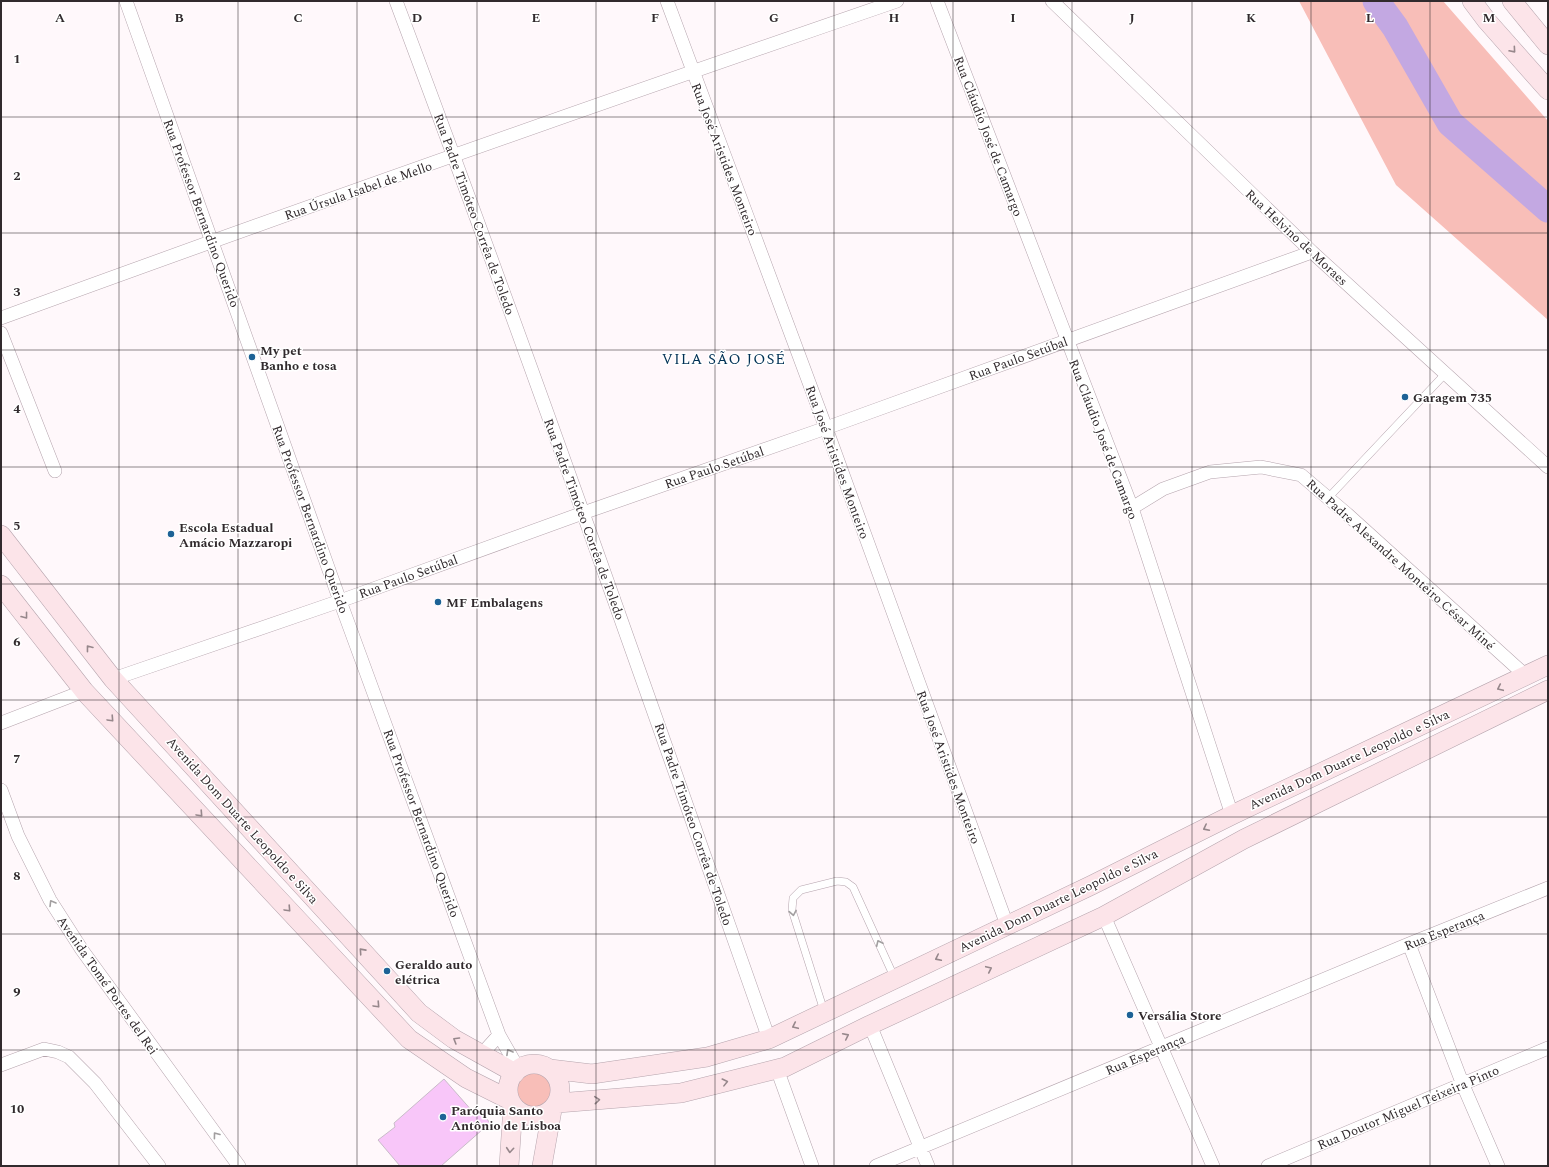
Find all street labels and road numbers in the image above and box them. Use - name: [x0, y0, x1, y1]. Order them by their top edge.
- street label: Rua Cláudio José de Camargo: [948, 53, 1028, 219]
- street label: Rua José Aristides Monteiro: [686, 80, 762, 239]
- street label: Rua Padre Timóteo Corrêa de Toledo: [428, 111, 520, 318]
- street label: Rua Professor Bernardino Querido: [158, 116, 244, 310]
- street label: Rua Úrsula Isabel de Mello: [282, 156, 435, 226]
- street label: Rua Helvino de Moraes: [1240, 185, 1352, 291]
- street label: Rua Paulo Setúbal: [966, 332, 1071, 386]
- street label: Rua Cláudio José de Camargo: [1063, 356, 1143, 522]
- street label: Rua José Aristides Monteiro: [800, 383, 874, 542]
- street label: Rua Padre Timóteo Corrêa de Toledo: [538, 416, 630, 623]
- street label: Rua Professor Bernardino Querido: [267, 422, 353, 616]
- street label: Rua Paulo Setúbal: [662, 441, 767, 494]
- street label: Rua Padre Alexandre Monteiro César Miné: [1302, 474, 1499, 655]
- street label: Rua Paulo Setúbal: [356, 550, 461, 604]
- street label: Rua José Aristides Monteiro: [911, 688, 985, 847]
- street label: Avenida Dom Duarte Leopoldo e Silva: [1246, 704, 1453, 815]
- street label: Rua Padre Timóteo Corrêa de Toledo: [649, 720, 737, 928]
- street label: Rua Professor Bernardino Querido: [378, 726, 464, 920]
- street label: Avenida Dom Duarte Leopoldo e Silva: [162, 733, 323, 909]
- street label: Avenida Dom Duarte Leopoldo e Silva: [956, 844, 1162, 958]
- street label: Rua Esperança: [1401, 905, 1488, 956]
- street label: Avenida Tomé Portes del Rei: [51, 912, 163, 1059]
- street label: Rua Esperança: [1102, 1029, 1189, 1081]
- street label: Rua Doutor Miguel Teixeira Pinto: [1314, 1060, 1502, 1155]

